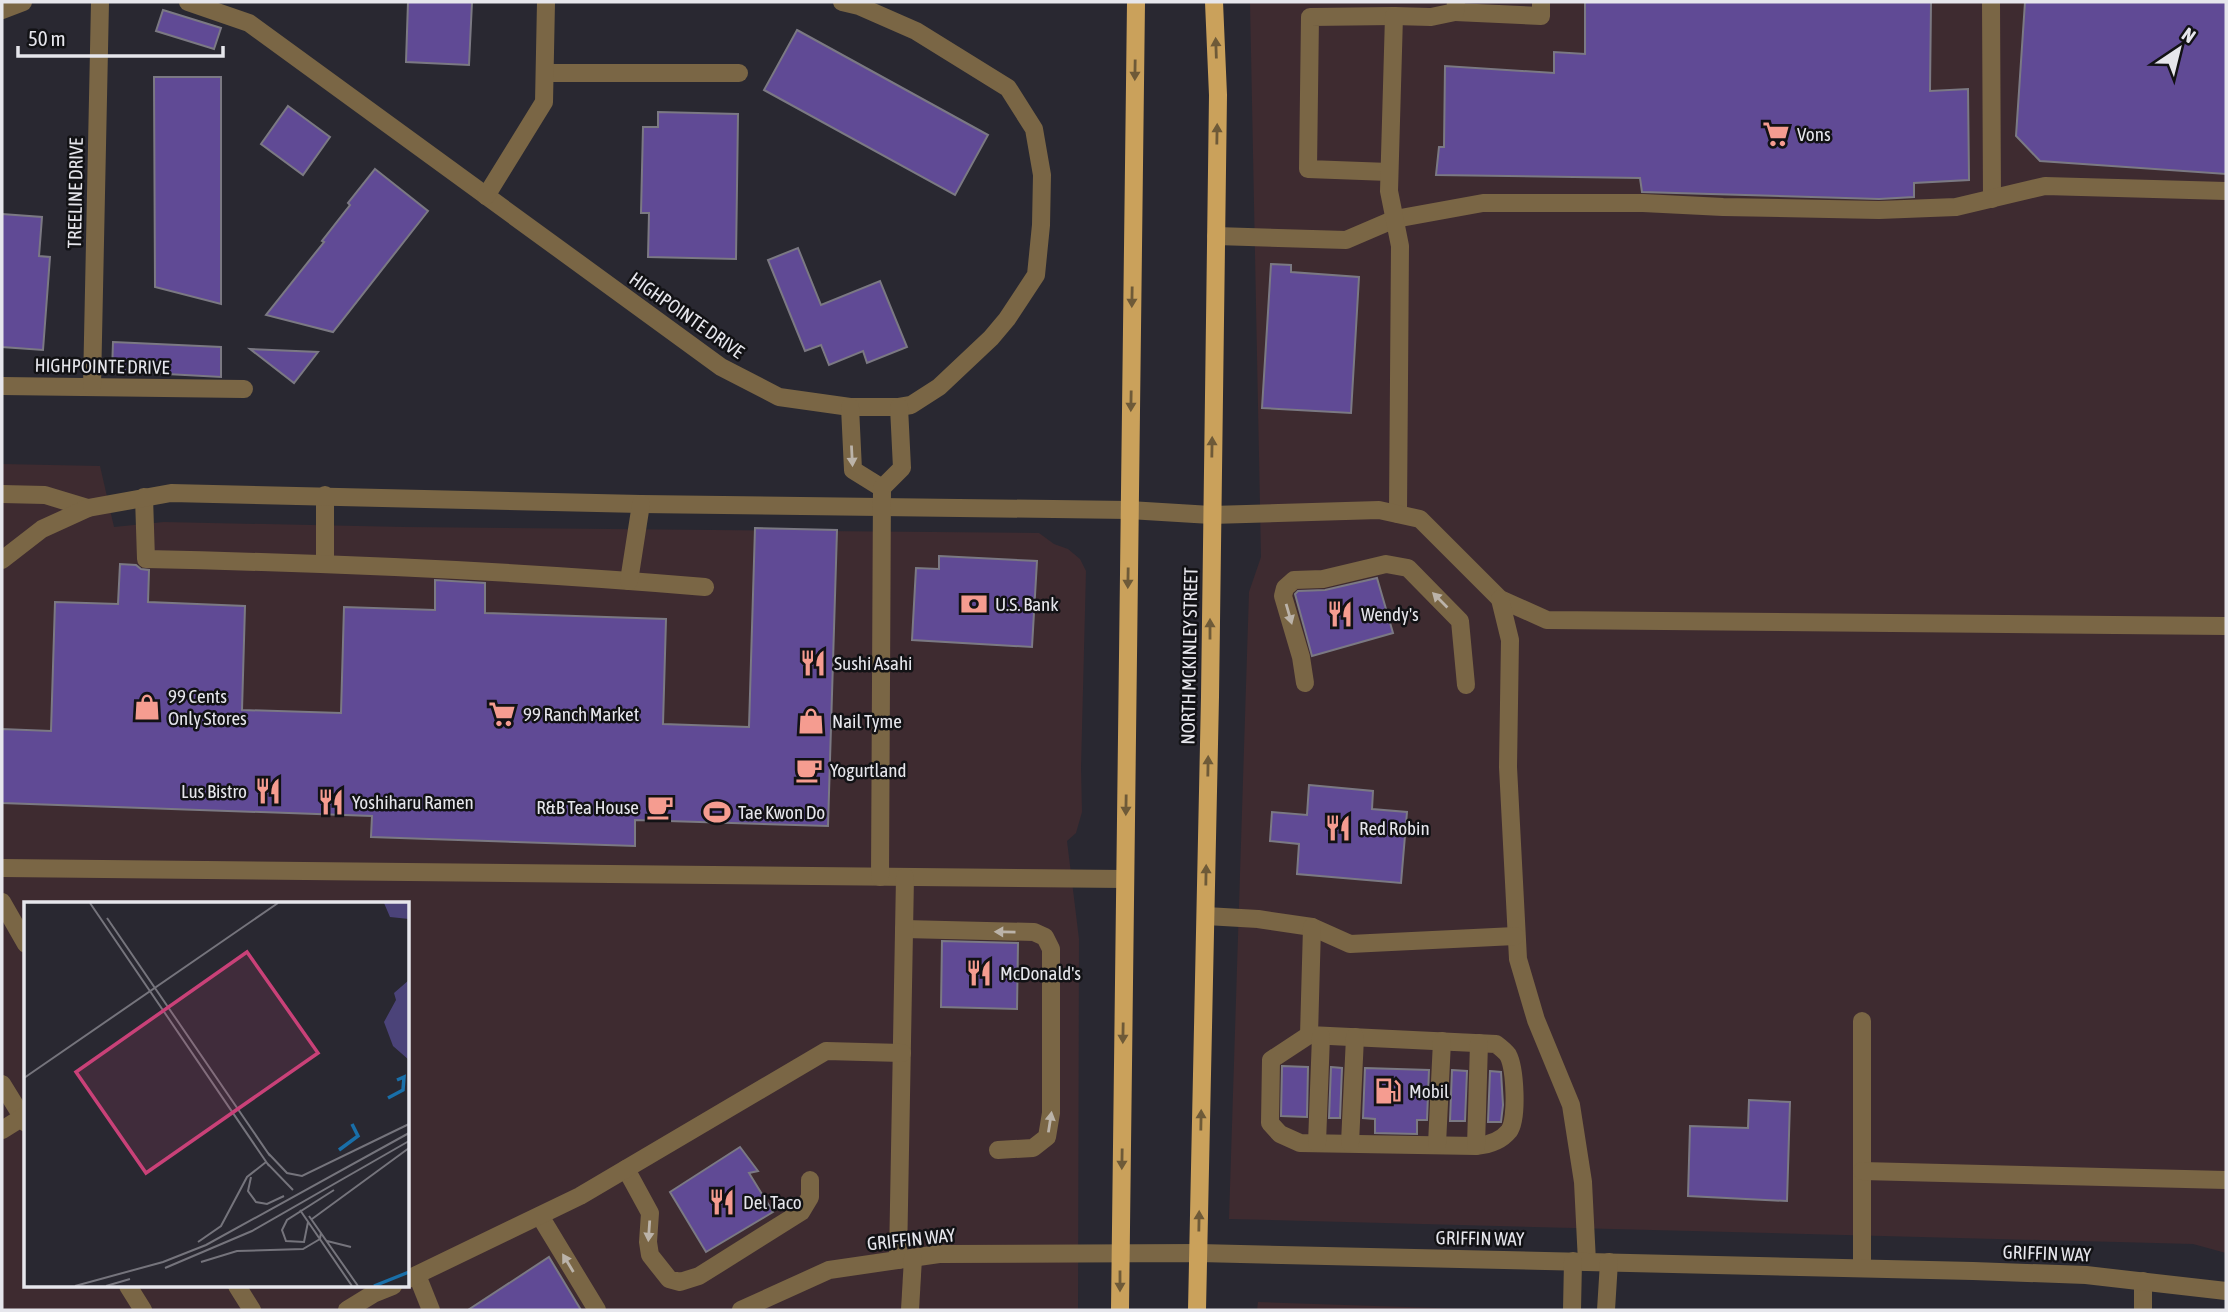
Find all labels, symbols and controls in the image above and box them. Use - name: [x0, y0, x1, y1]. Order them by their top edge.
- scale bar: [18, 14, 222, 58]
- north arrow: [2144, 14, 2214, 84]
- text: N: [2178, 23, 2200, 47]
- text: 50 m: [28, 26, 66, 50]
- one-way arrow: [1211, 37, 1222, 59]
- one-way arrow: [1130, 59, 1141, 81]
- supermarket icon: Vons: [1761, 119, 1791, 149]
- one-way arrow: [1211, 123, 1223, 145]
- place label: Vons: [1797, 123, 1831, 145]
- street label: TREELINE DRIVE: [63, 138, 87, 248]
- street label: HIGHPOINTE DRIVE: [625, 267, 749, 363]
- one-way arrow: [1126, 287, 1138, 309]
- street label: HIGHPOINTE DRIVE: [34, 354, 170, 378]
- one-way arrow: [1125, 391, 1136, 413]
- one-way arrow: [1206, 436, 1218, 458]
- one-way arrow: [847, 445, 858, 467]
- one-way arrow: [1123, 567, 1134, 589]
- street label: NORTH MCKINLEY STREET: [1176, 567, 1202, 745]
- bank icon: U.S. Bank: [959, 589, 989, 619]
- one-way arrow: [1432, 591, 1449, 608]
- place label: U.S. Bank: [995, 593, 1059, 615]
- restaurant icon: Wendy's: [1325, 599, 1355, 629]
- place label: Wendy's: [1361, 603, 1419, 625]
- one-way arrow: [1284, 604, 1294, 625]
- one-way arrow: [1204, 618, 1216, 640]
- restaurant icon: Sushi Asahi: [798, 648, 828, 678]
- place label: Sushi Asahi: [834, 652, 913, 674]
- place label: 99 Cents Only Stores: [168, 685, 247, 729]
- shop icon: 99 Cents Only Stores: [132, 692, 162, 722]
- supermarket icon: 99 Ranch Market: [487, 699, 517, 729]
- place label: 99 Ranch Market: [523, 703, 639, 725]
- shop icon: Nail Tyme: [796, 706, 826, 736]
- place label: Nail Tyme: [832, 710, 902, 732]
- one-way arrow: [1202, 754, 1214, 776]
- cafe icon: Yogurtland: [794, 755, 824, 785]
- place label: Yogurtland: [830, 759, 907, 781]
- restaurant icon: Lus Bistro: [253, 776, 283, 806]
- place label: Lus Bistro: [181, 780, 247, 802]
- restaurant icon: Yoshiharu Ramen: [316, 787, 346, 817]
- place label: Yoshiharu Ramen: [352, 791, 474, 813]
- cafe icon: R&B Tea House: [645, 792, 675, 822]
- one-way arrow: [1120, 795, 1132, 817]
- place label: R&B Tea House: [536, 796, 639, 818]
- sports icon: Tae Kwon Do: [702, 797, 732, 827]
- place label: Tae Kwon Do: [738, 801, 825, 823]
- restaurant icon: Red Robin: [1323, 813, 1353, 843]
- place label: Red Robin: [1359, 817, 1430, 839]
- one-way arrow: [1200, 864, 1212, 886]
- inset map: [24, 902, 410, 1288]
- one-way arrow: [994, 926, 1016, 937]
- restaurant icon: McDonald's: [964, 958, 994, 988]
- place label: McDonald's: [1000, 962, 1081, 984]
- one-way arrow: [1118, 1022, 1129, 1044]
- fuel station icon: Mobil: [1373, 1076, 1403, 1106]
- place label: Mobil: [1409, 1080, 1449, 1102]
- one-way arrow: [1195, 1109, 1207, 1131]
- one-way arrow: [1044, 1111, 1055, 1133]
- one-way arrow: [1116, 1149, 1128, 1171]
- restaurant icon: Del Taco: [707, 1187, 737, 1217]
- place label: Del Taco: [743, 1191, 802, 1213]
- one-way arrow: [1194, 1209, 1205, 1231]
- one-way arrow: [643, 1220, 654, 1242]
- street label: GRIFFIN WAY: [866, 1223, 957, 1255]
- street label: GRIFFIN WAY: [1436, 1226, 1525, 1250]
- street label: GRIFFIN WAY: [2002, 1240, 2092, 1266]
- one-way arrow: [562, 1253, 575, 1272]
- one-way arrow: [1114, 1270, 1126, 1292]

